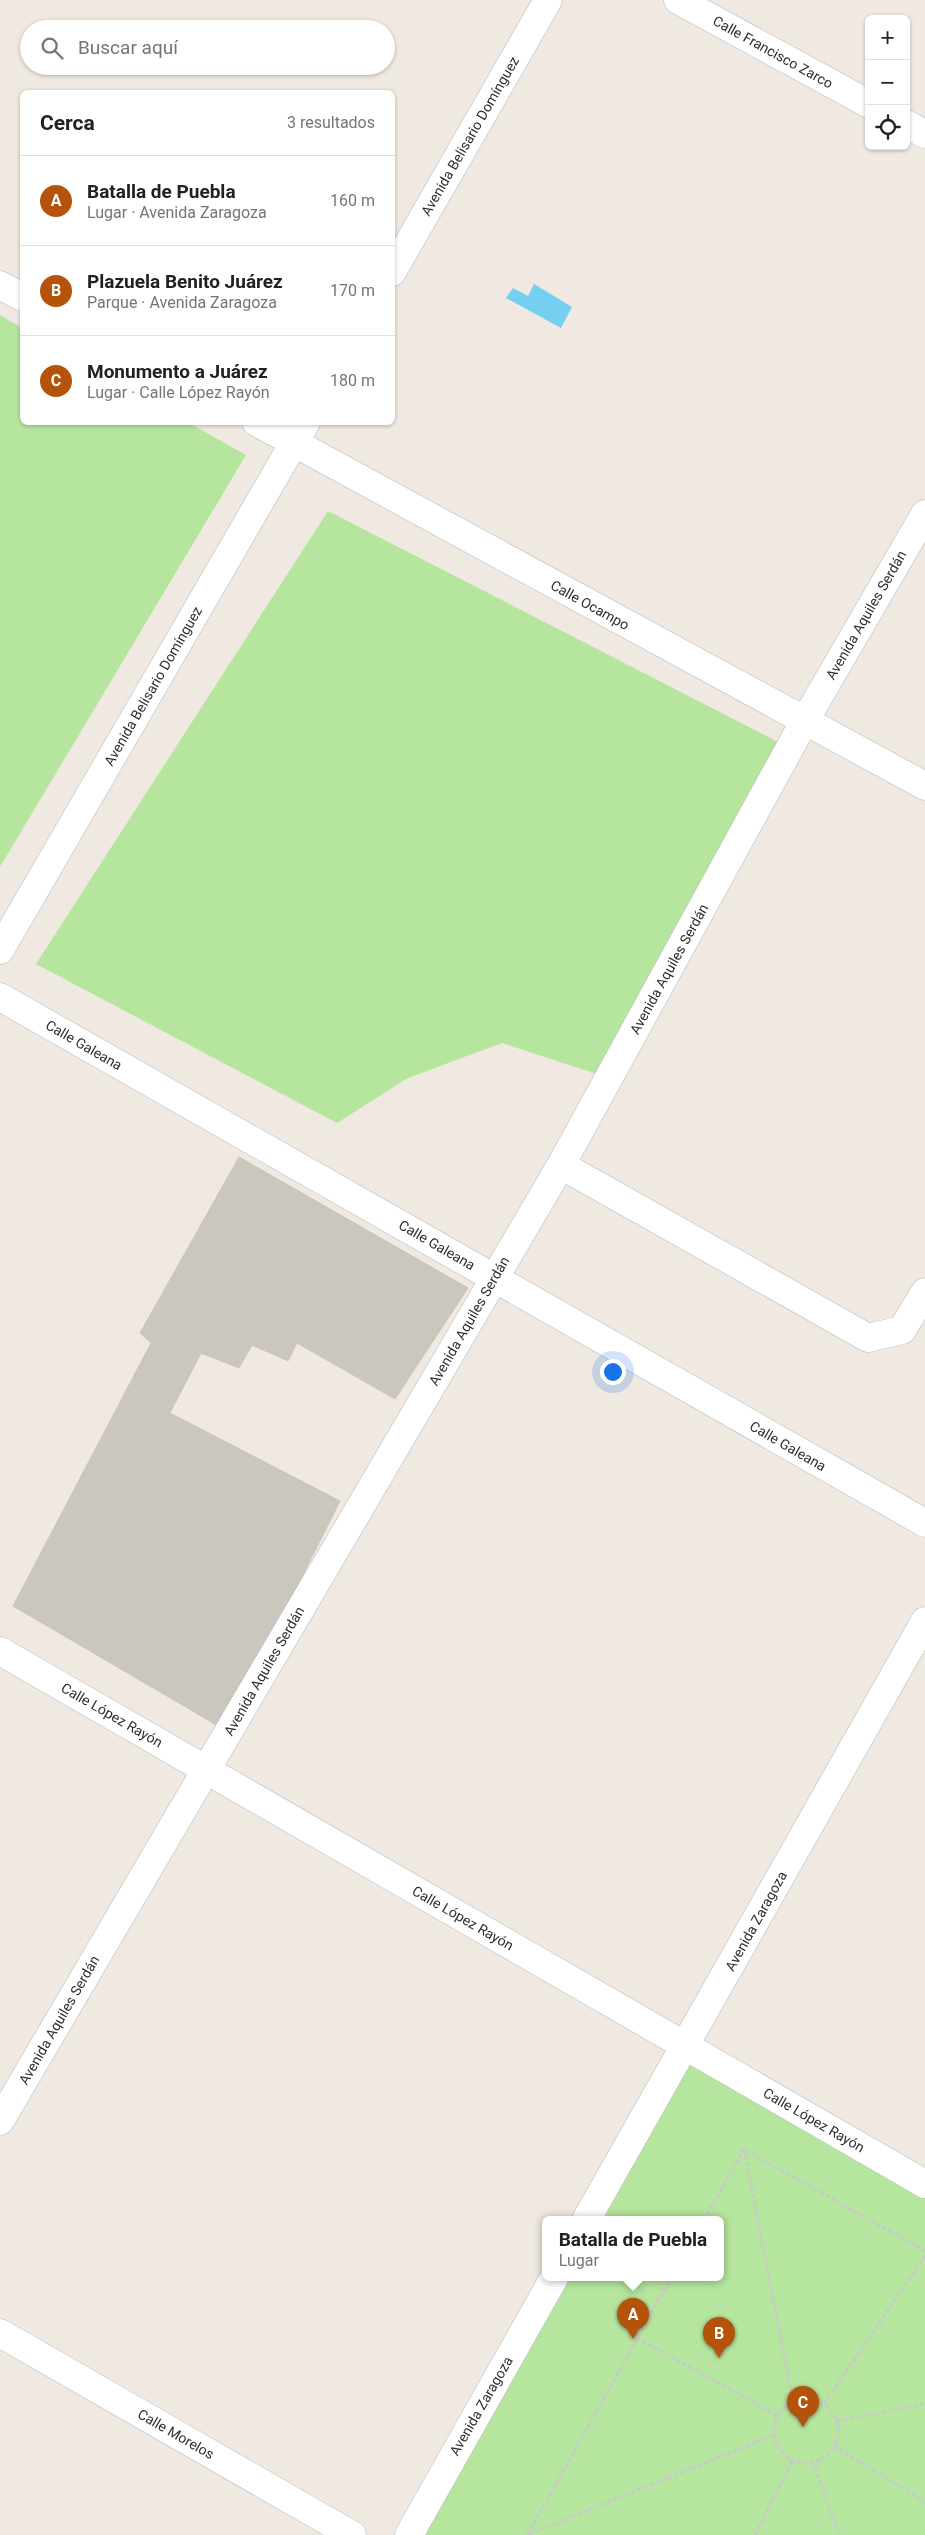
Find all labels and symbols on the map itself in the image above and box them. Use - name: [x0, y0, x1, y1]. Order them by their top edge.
- street label: Calle Francisco Zarco: [710, 12, 836, 92]
- street label: Avenida Belisario Domínguez: [418, 54, 522, 218]
- street label: Avenida Aquiles Serdán: [822, 548, 910, 682]
- street label: Calle Ocampo: [548, 577, 632, 633]
- street label: Avenida Belisario Domínguez: [101, 604, 205, 768]
- street label: Avenida Aquiles Serdán: [627, 901, 711, 1037]
- street label: Calle Galeana: [43, 1017, 125, 1073]
- street label: Calle Galeana: [396, 1217, 478, 1273]
- street label: Avenida Aquiles Serdán: [425, 1254, 513, 1388]
- your location: [600, 1359, 626, 1385]
- street label: Calle Galeana: [747, 1418, 829, 1474]
- street label: Avenida Aquiles Serdán: [220, 1604, 308, 1738]
- street label: Calle López Rayón: [59, 1680, 165, 1750]
- street label: Avenida Zaragoza: [722, 1868, 790, 1974]
- street label: Calle López Rayón: [410, 1883, 516, 1953]
- street label: Avenida Aquiles Serdán: [15, 1953, 103, 2087]
- street label: Calle López Rayón: [761, 2085, 867, 2155]
- pin: A: [617, 2298, 649, 2339]
- pin: B: [703, 2317, 735, 2358]
- street label: Avenida Zaragoza: [446, 2354, 516, 2458]
- pin: C: [787, 2386, 819, 2427]
- street label: Calle Morelos: [135, 2406, 217, 2462]

